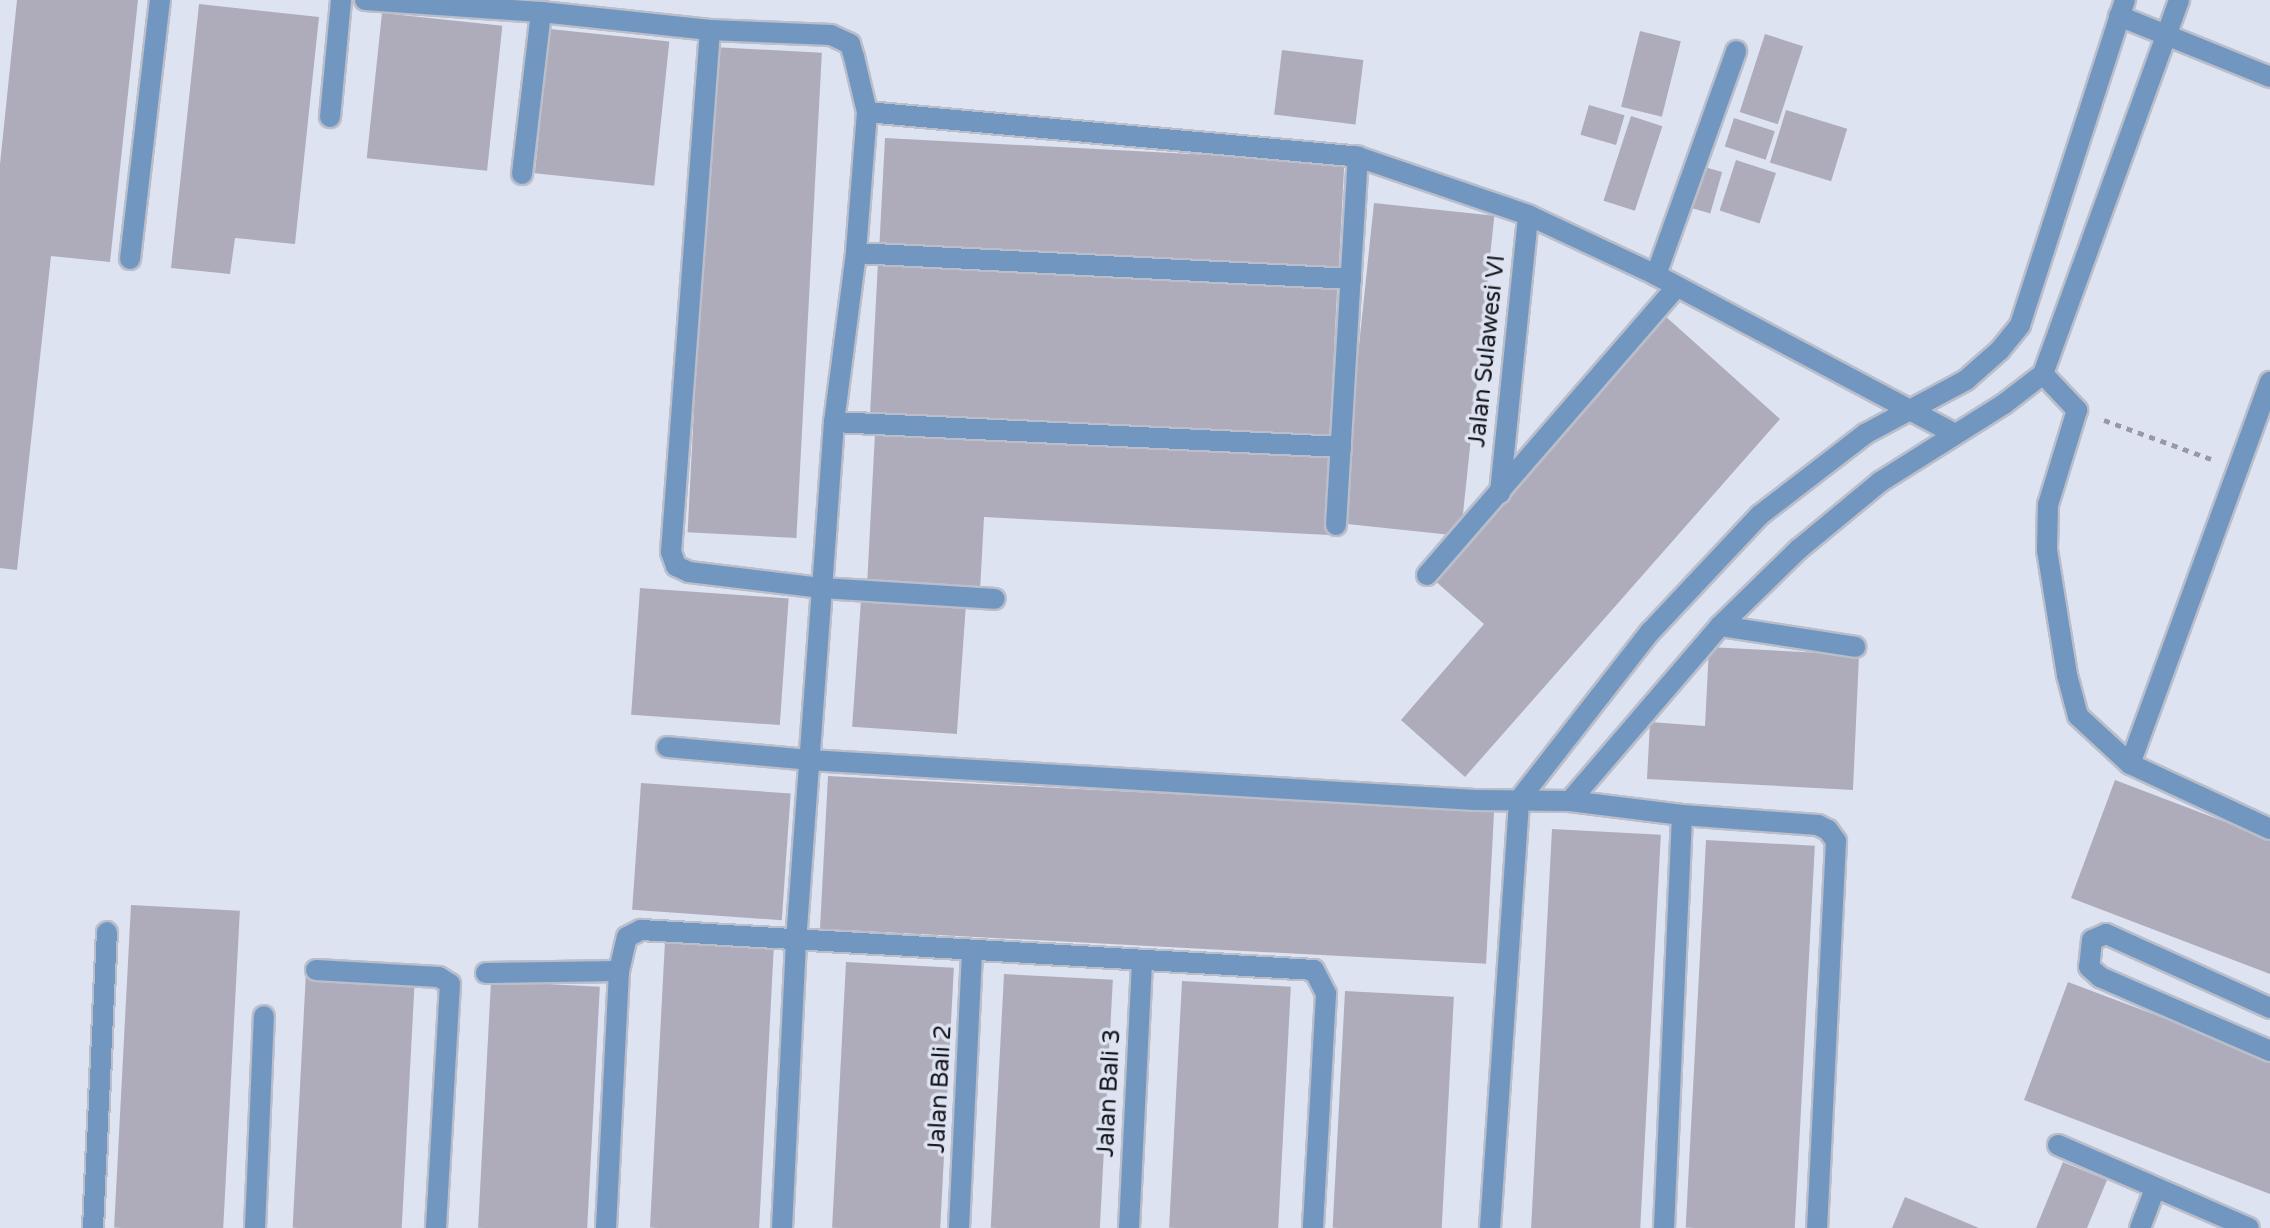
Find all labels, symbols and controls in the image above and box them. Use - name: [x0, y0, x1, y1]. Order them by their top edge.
- street label: Jalan Sulawesi VI: [1463, 253, 1511, 449]
- street label: Jalan Bali 2: [922, 1024, 958, 1154]
- street label: Jalan Bali 3: [1091, 1028, 1127, 1158]

